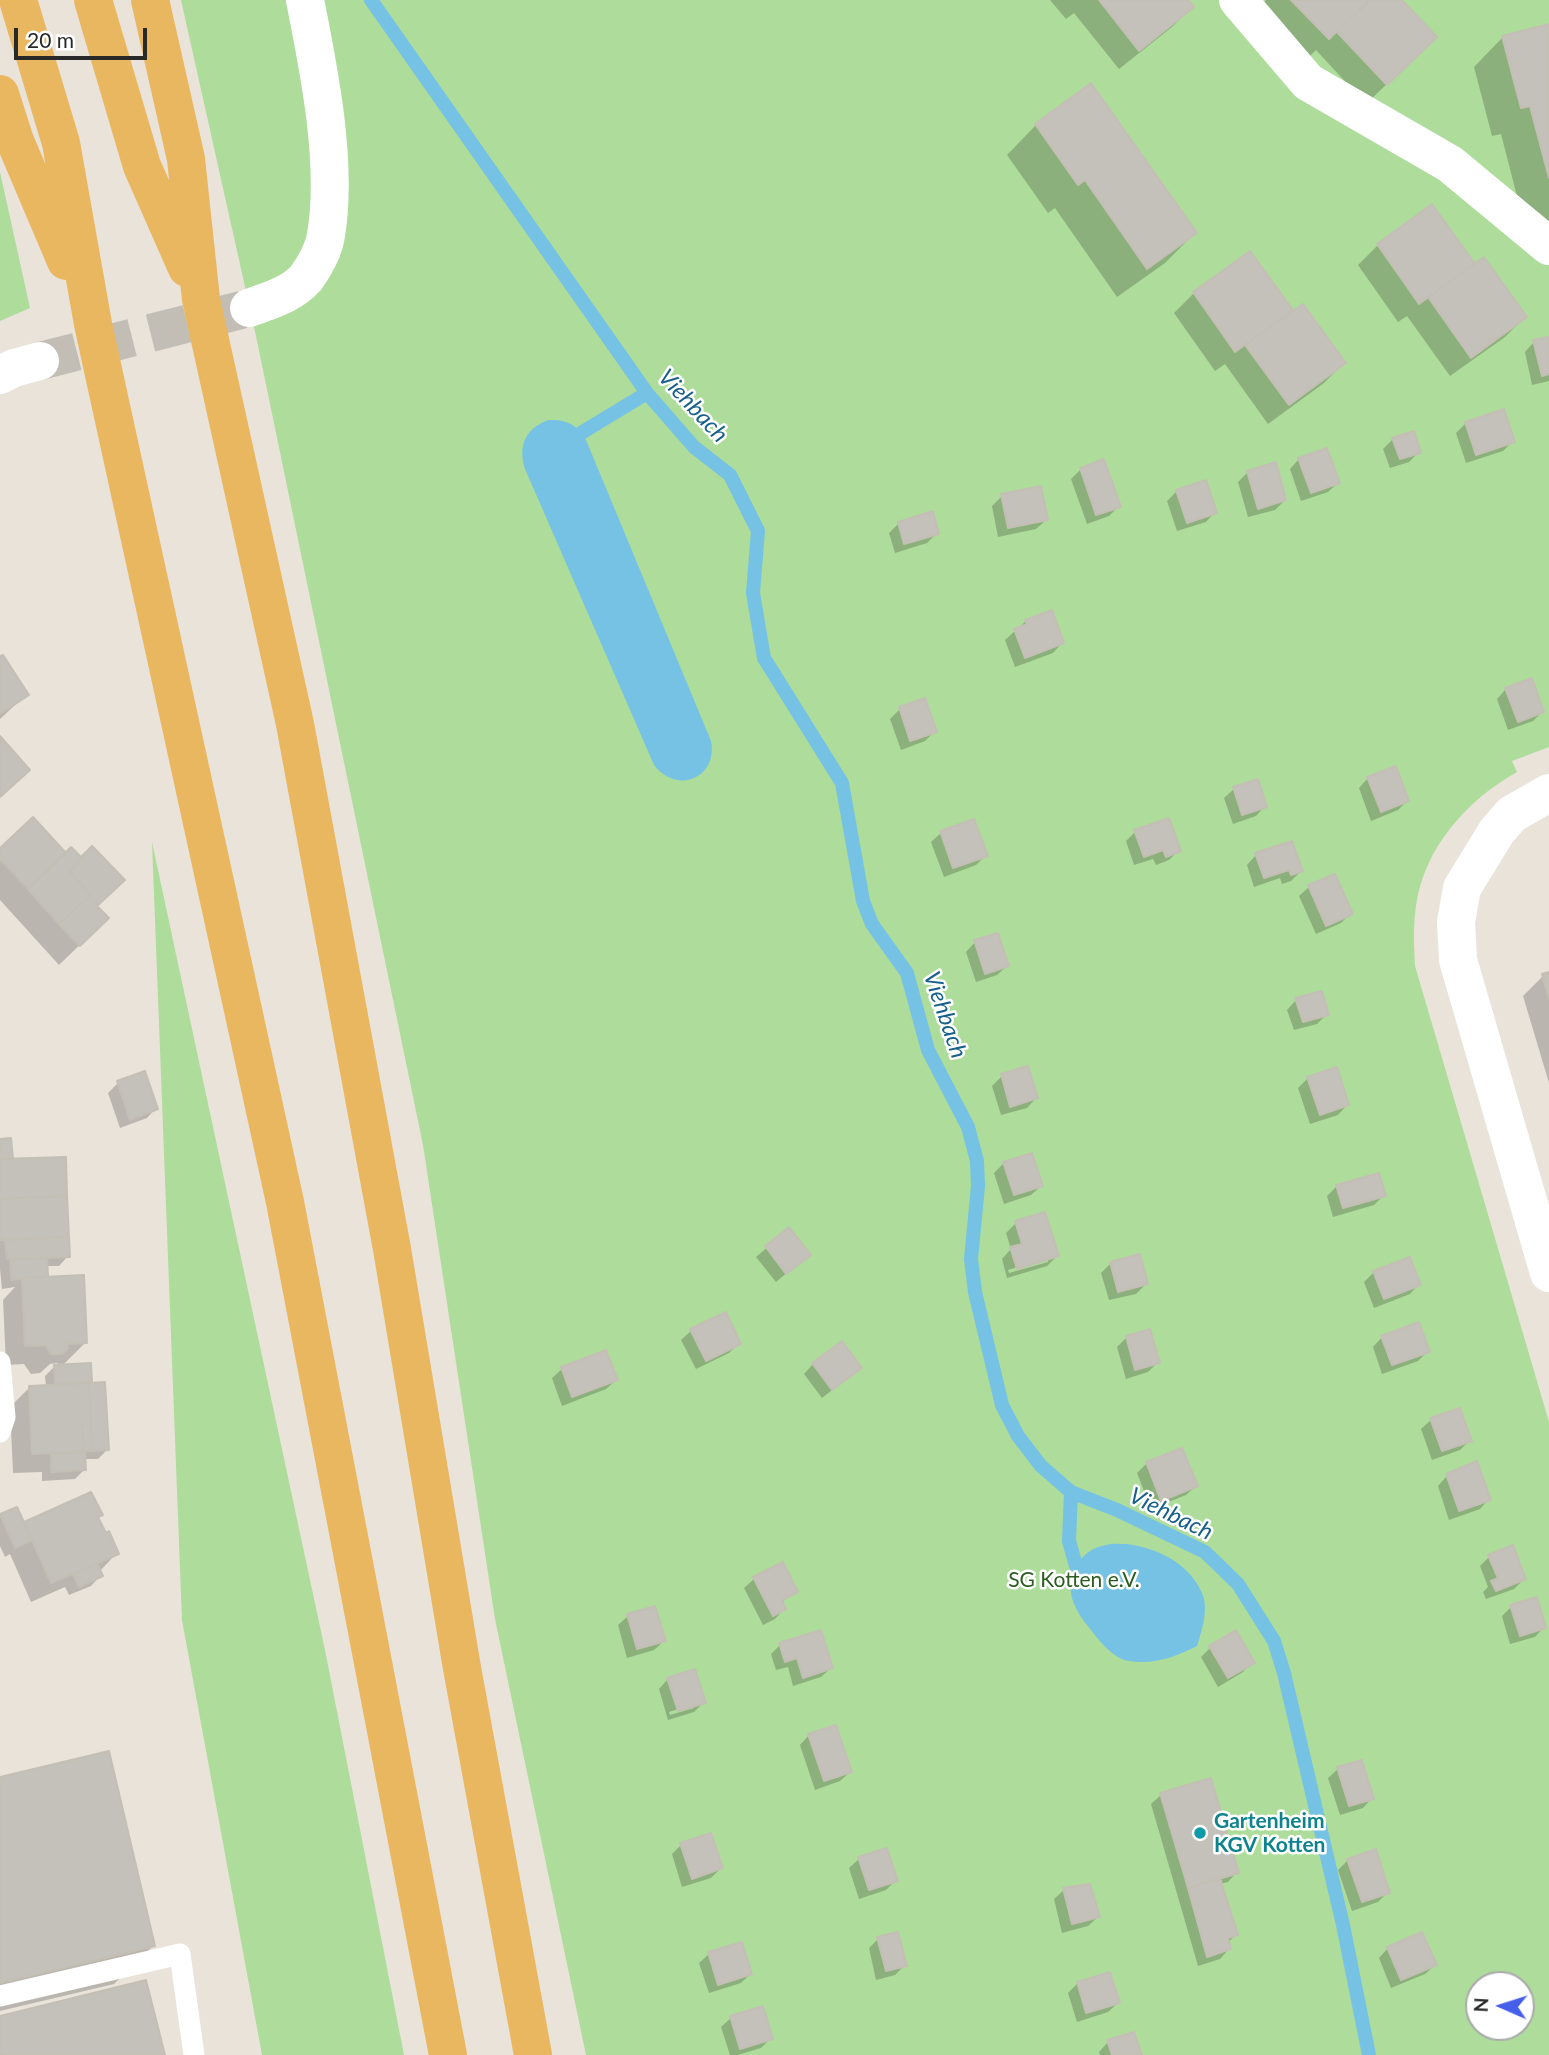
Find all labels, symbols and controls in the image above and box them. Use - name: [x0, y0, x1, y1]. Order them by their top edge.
- scale bar: [18, 14, 150, 58]
- text: 20 m: [27, 27, 74, 52]
- water label: Viehbach: [652, 364, 734, 448]
- water label: Viehbach: [917, 968, 973, 1062]
- water label: Viehbach: [1125, 1482, 1217, 1546]
- park label: SG Kotten e.V.: [1008, 1567, 1140, 1593]
- place label: Gartenheim KGV Kotten: [1214, 1808, 1325, 1858]
- marker: Gartenheim KGV Kotten: [1192, 1825, 1208, 1841]
- north arrow: [1465, 1971, 1535, 2041]
- text: N: [1469, 1997, 1492, 2013]

